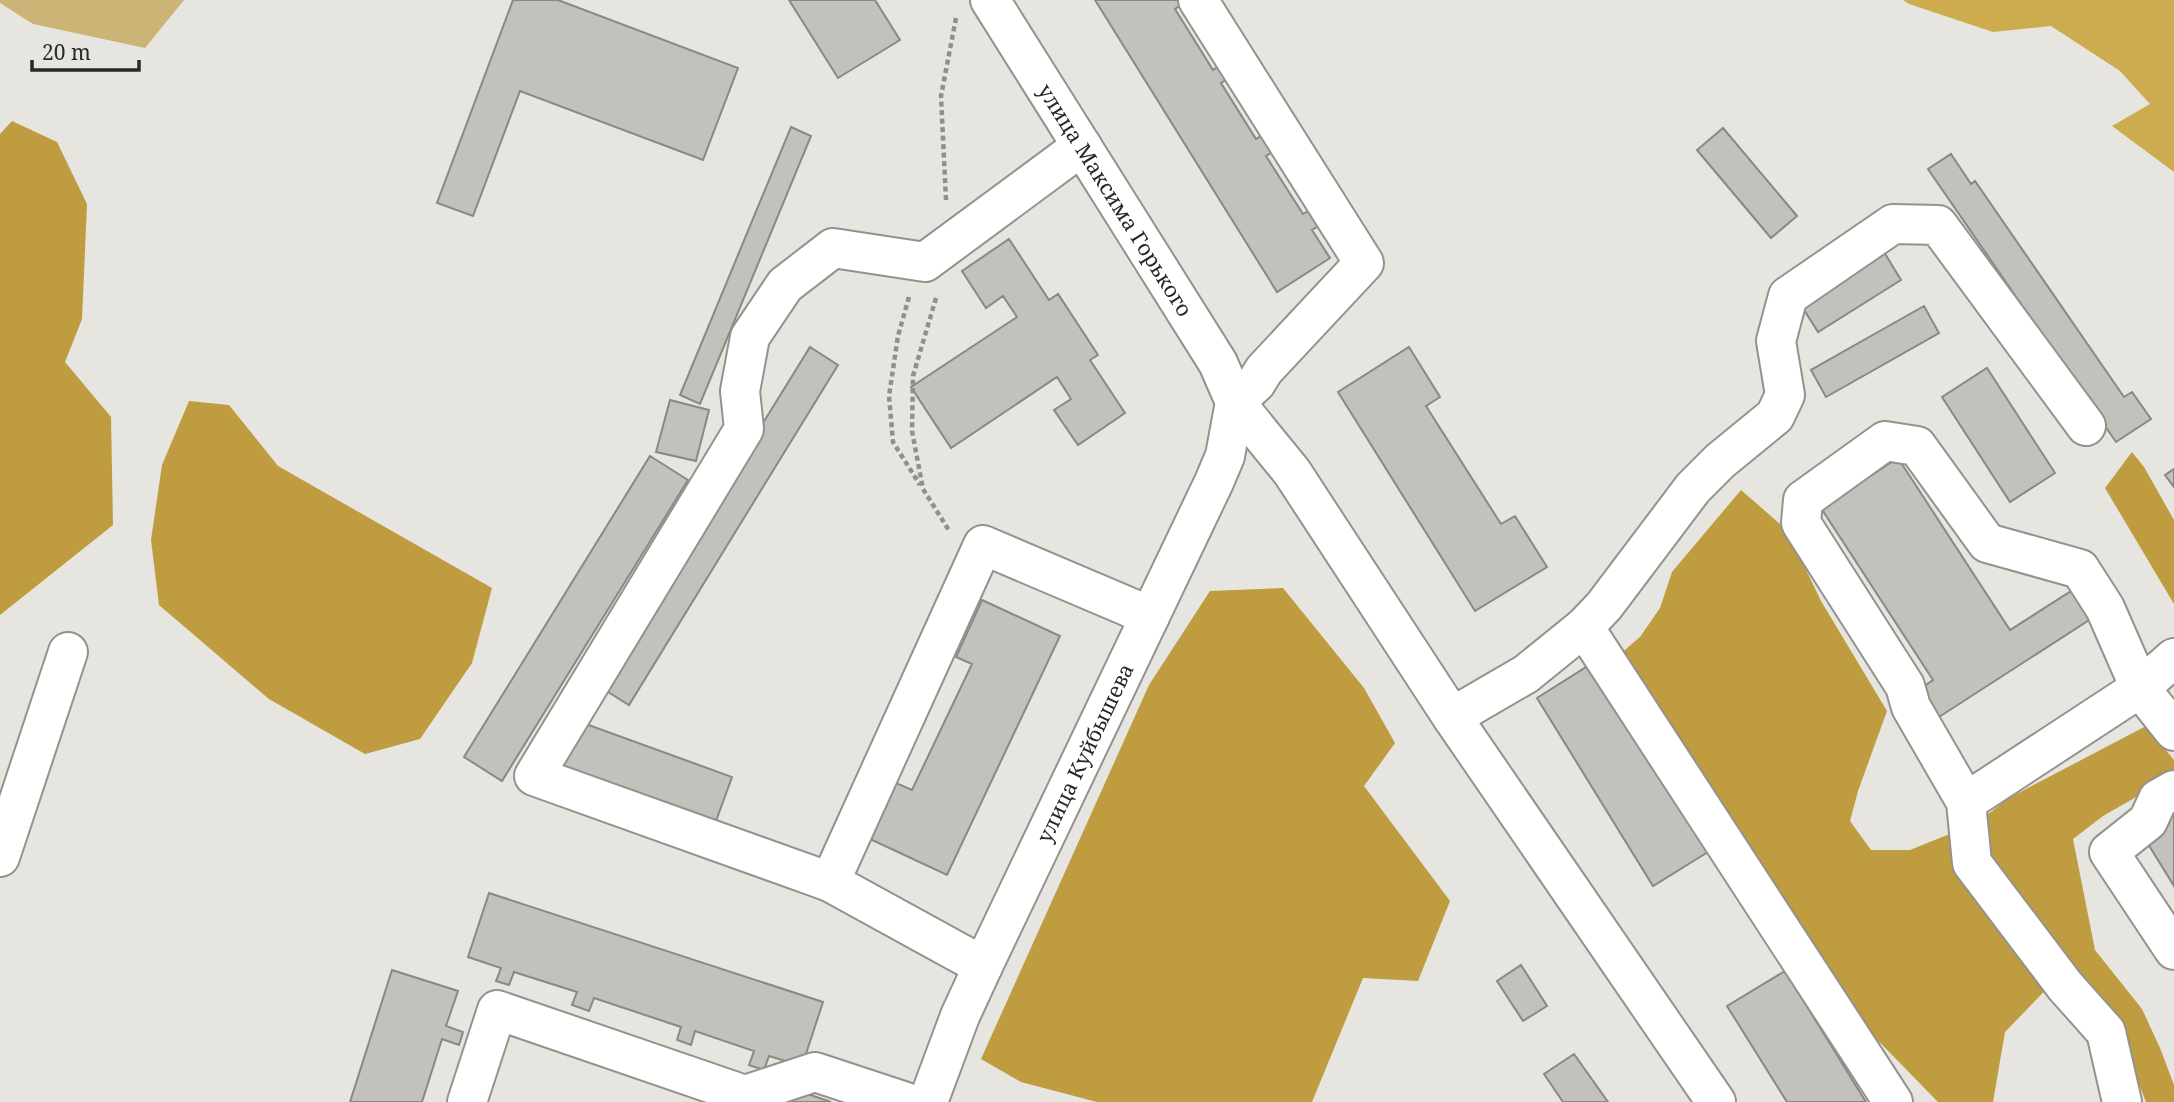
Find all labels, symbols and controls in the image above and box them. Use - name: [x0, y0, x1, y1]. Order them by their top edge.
- scale bar: [32, 28, 138, 72]
- text: 20 m: [42, 38, 91, 66]
- street label: улица Максима Горького: [1032, 78, 1199, 321]
- street label: улица Куйбышева: [1030, 659, 1139, 847]

